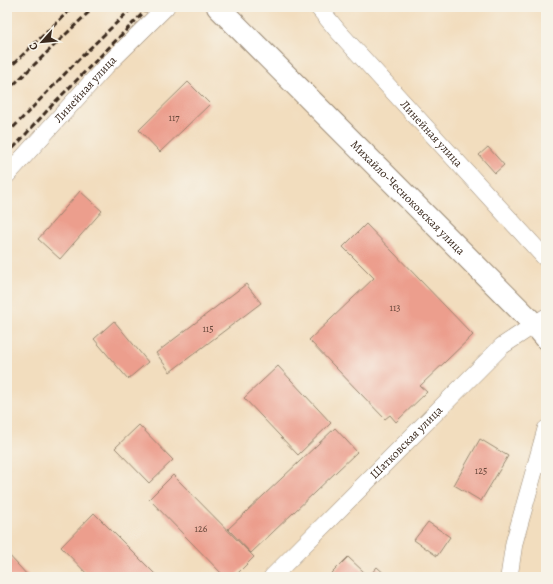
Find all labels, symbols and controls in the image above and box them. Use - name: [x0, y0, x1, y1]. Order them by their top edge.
- north arrow: [22, 22, 62, 62]
- text: С: [25, 40, 42, 53]
- street label: Линейная улица: [50, 52, 120, 126]
- street label: Линейная улица: [397, 96, 467, 171]
- house number: 117: [168, 111, 180, 124]
- street label: Михайло-Чесноковская улица: [347, 137, 469, 259]
- house number: 113: [390, 301, 401, 314]
- house number: 115: [202, 322, 214, 335]
- street label: Шатковская улица: [366, 402, 446, 482]
- house number: 125: [475, 464, 487, 477]
- house number: 126: [195, 522, 208, 535]

